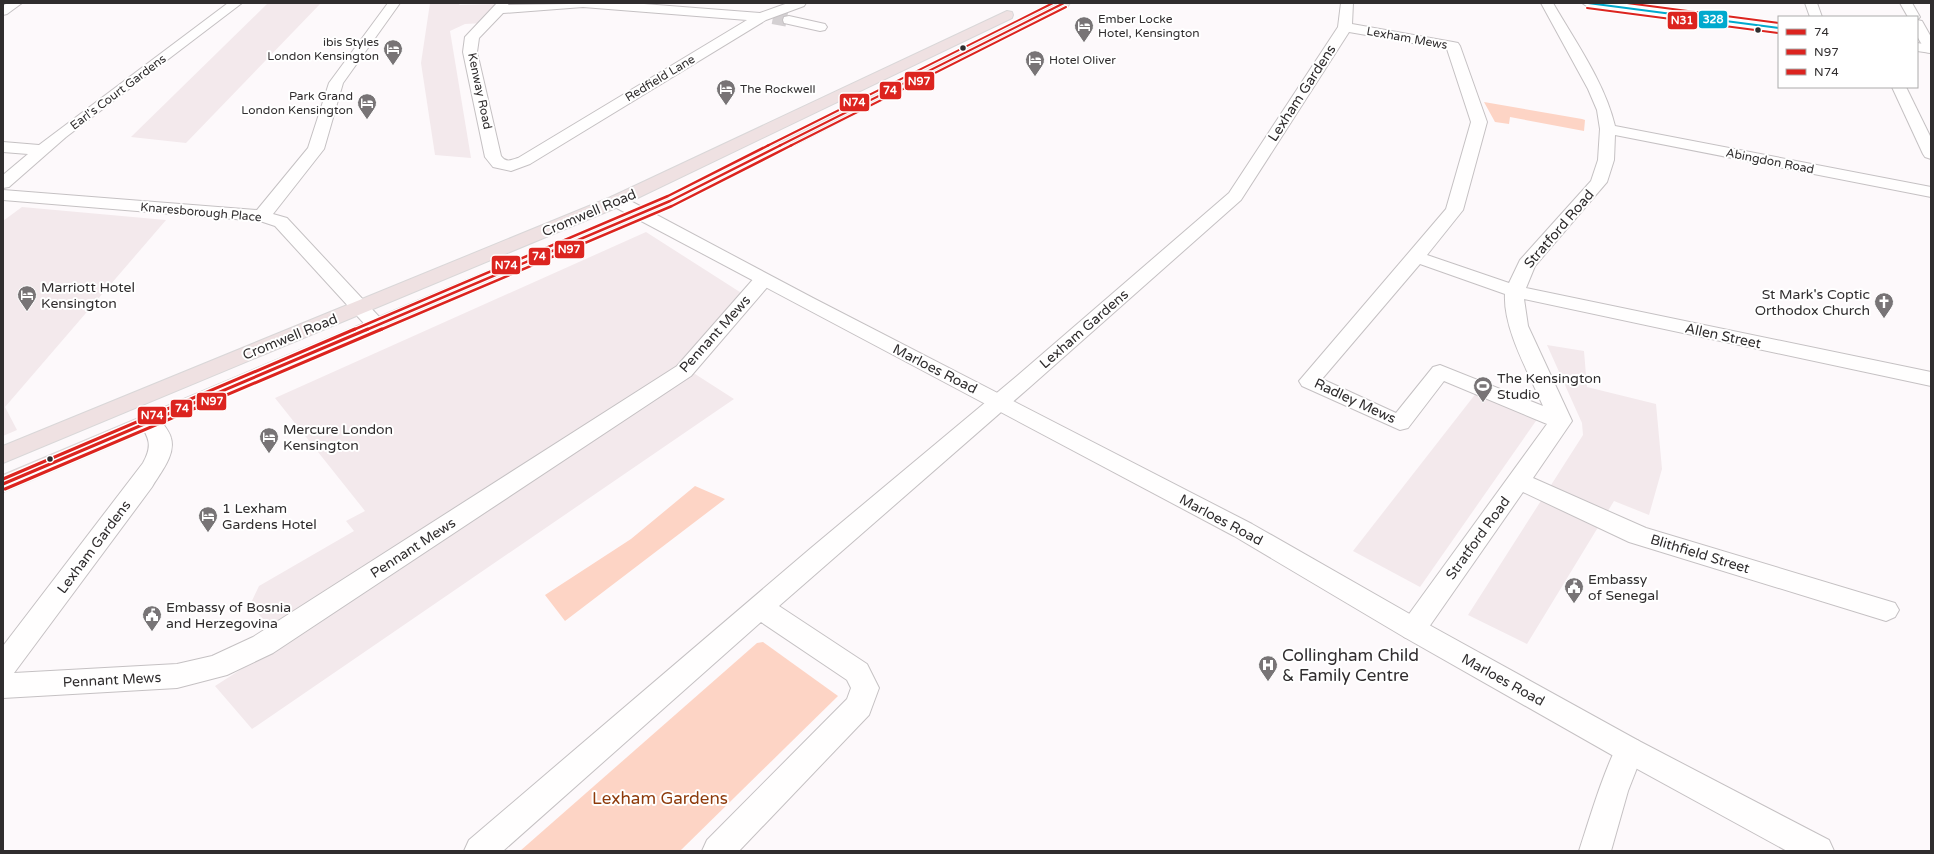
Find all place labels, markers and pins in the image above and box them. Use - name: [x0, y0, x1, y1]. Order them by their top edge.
- place label: Ember Locke Hotel, Kensington: [1098, 12, 1200, 40]
- hotel icon: Ember Locke Hotel, Kensington: [1073, 15, 1095, 43]
- unlabelled marker: [1753, 25, 1763, 35]
- place label: ibis Styles London Kensington: [267, 35, 379, 63]
- hotel icon: ibis Styles London Kensington: [382, 38, 404, 66]
- unlabelled marker: [958, 43, 968, 53]
- hotel icon: Hotel Oliver: [1024, 49, 1046, 77]
- place label: Hotel Oliver: [1049, 53, 1116, 67]
- hotel icon: The Rockwell: [715, 78, 737, 106]
- place label: The Rockwell: [740, 82, 815, 96]
- place label: Park Grand London Kensington: [241, 89, 353, 117]
- hotel icon: Park Grand London Kensington: [356, 92, 378, 120]
- place label: Marriott Hotel Kensington: [41, 279, 135, 312]
- hotel icon: Marriott Hotel Kensington: [16, 284, 38, 312]
- place label: St Mark's Coptic Orthodox Church: [1755, 286, 1870, 319]
- church icon: St Mark's Coptic Orthodox Church: [1873, 291, 1895, 319]
- place label: The Kensington Studio: [1497, 370, 1601, 403]
- sports icon: The Kensington Studio: [1472, 375, 1494, 403]
- place label: Mercure London Kensington: [283, 421, 393, 454]
- hotel icon: Mercure London Kensington: [258, 426, 280, 454]
- unlabelled marker: [45, 454, 55, 464]
- place label: 1 Lexham Gardens Hotel: [222, 500, 317, 533]
- hotel icon: 1 Lexham Gardens Hotel: [197, 505, 219, 533]
- place label: Embassy of Senegal: [1588, 571, 1659, 604]
- public building icon: Embassy of Senegal: [1563, 576, 1585, 604]
- place label: Embassy of Bosnia and Herzegovina: [166, 599, 291, 632]
- public building icon: Embassy of Bosnia and Herzegovina: [141, 604, 163, 632]
- place label: Collingham Child & Family Centre: [1282, 645, 1419, 686]
- hospital icon: Collingham Child & Family Centre: [1257, 654, 1279, 682]

